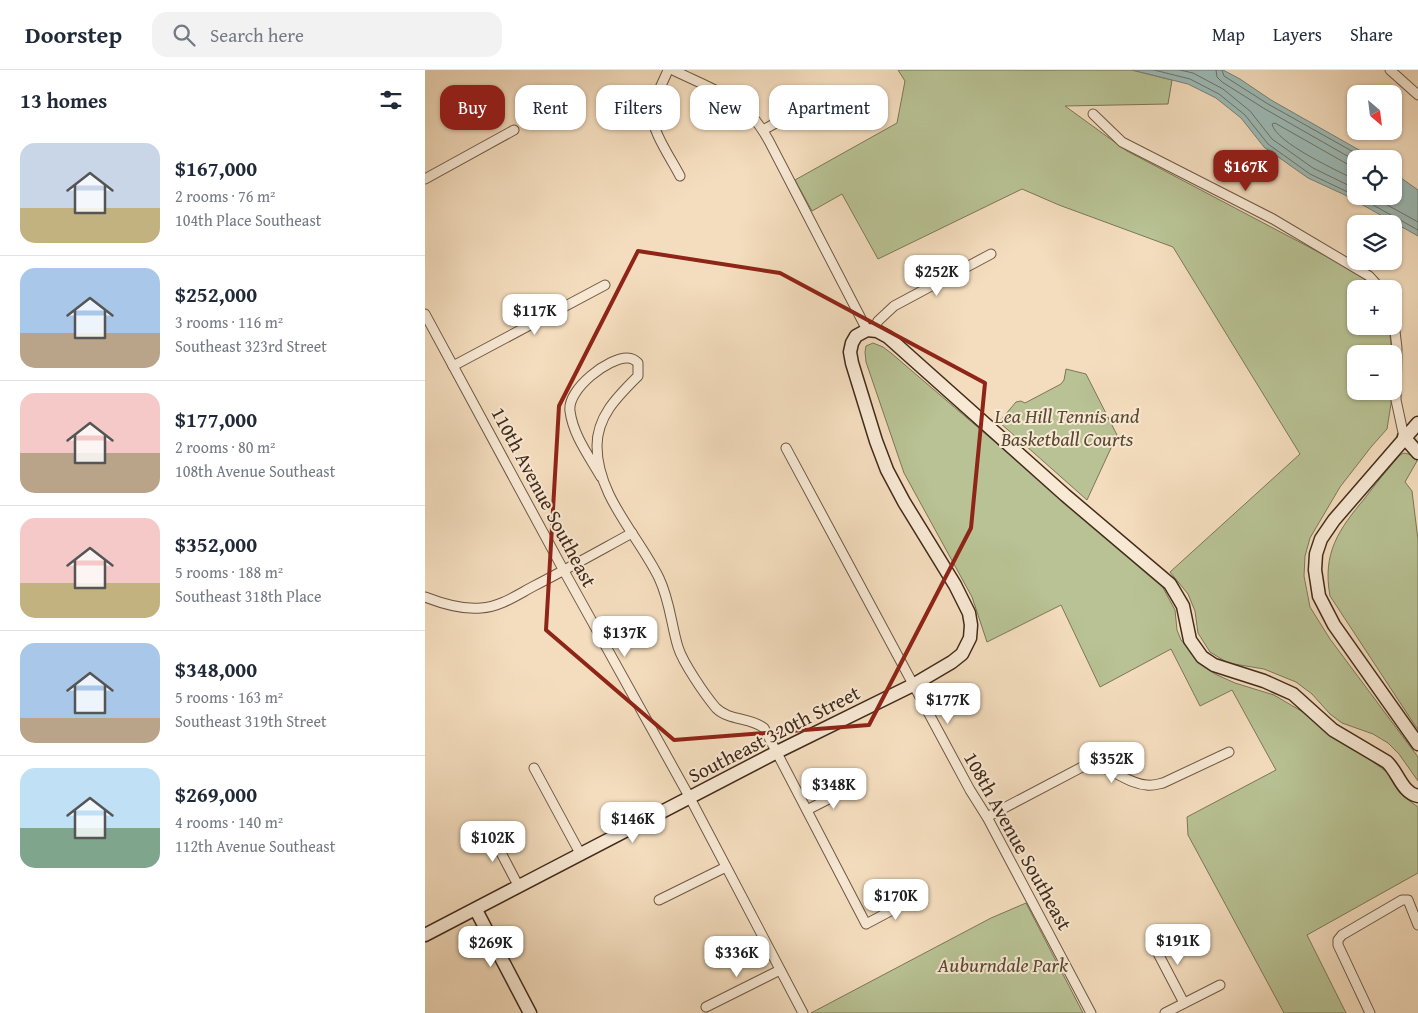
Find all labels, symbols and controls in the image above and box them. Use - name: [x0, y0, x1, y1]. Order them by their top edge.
- search box: [152, 12, 502, 57]
- text: Doorstep: [25, 17, 122, 52]
- icon: search: [170, 21, 198, 49]
- text: Search here: [210, 21, 304, 49]
- text: Map: [1212, 21, 1245, 48]
- text: Layers: [1273, 21, 1322, 48]
- text: Share: [1350, 21, 1393, 48]
- text: 13 homes: [20, 85, 107, 116]
- chip: Buy: [440, 85, 505, 130]
- chip: Rent: [515, 85, 586, 130]
- chip: Filters: [596, 85, 680, 130]
- chip: New: [690, 85, 759, 130]
- chip: Apartment: [769, 85, 888, 130]
- north arrow: [1347, 85, 1403, 140]
- map controls: [1347, 85, 1402, 400]
- icon: filters: [377, 86, 405, 114]
- pin: $167K: [1211, 150, 1281, 192]
- button: locate: [1347, 150, 1402, 205]
- text: $167,000: [175, 153, 257, 184]
- text: $167K: [1224, 154, 1268, 178]
- icon: home: [60, 163, 120, 223]
- text: 2 rooms · 76 m²: [175, 184, 275, 208]
- text: 104th Place Southeast: [175, 208, 321, 232]
- button: layers: [1347, 215, 1402, 270]
- pin: $252K: [902, 254, 972, 297]
- text: $252K: [915, 259, 959, 283]
- text: $252,000: [175, 279, 257, 310]
- button: +: [1347, 280, 1402, 335]
- icon: home: [60, 288, 120, 348]
- pin: $117K: [500, 294, 570, 336]
- text: $117K: [513, 298, 557, 322]
- text: 3 rooms · 116 m²: [175, 310, 283, 334]
- text: Southeast 323rd Street: [175, 334, 327, 358]
- button: −: [1347, 345, 1402, 400]
- street label: 110th Avenue Southeast: [485, 401, 604, 592]
- park label: Lea Hill Tennis and Basketball Courts: [993, 401, 1140, 453]
- text: $177,000: [175, 404, 257, 435]
- icon: home: [60, 413, 120, 473]
- text: 2 rooms · 80 m²: [175, 435, 275, 459]
- text: 108th Avenue Southeast: [175, 459, 335, 483]
- text: $352,000: [175, 529, 257, 560]
- icon: home: [60, 538, 120, 598]
- text: 5 rooms · 188 m²: [175, 560, 283, 584]
- text: Southeast 318th Place: [175, 584, 321, 608]
- pin: $137K: [590, 616, 660, 658]
- text: $137K: [603, 620, 647, 644]
- text: $348,000: [175, 654, 257, 685]
- icon: home: [60, 663, 120, 723]
- street label: Southeast 320th Street: [683, 678, 865, 789]
- pin: $177K: [913, 682, 983, 725]
- text: 5 rooms · 163 m²: [175, 685, 283, 709]
- text: $177K: [926, 687, 970, 711]
- text: Southeast 319th Street: [175, 709, 327, 733]
- pin: $352K: [1077, 742, 1147, 784]
- street label: 108th Avenue Southeast: [957, 746, 1080, 935]
- text: $352K: [1090, 746, 1134, 770]
- pin: $348K: [799, 768, 869, 810]
- text: $348K: [812, 772, 856, 796]
- text: $269,000: [175, 779, 257, 810]
- icon: home: [60, 788, 120, 848]
- pin: $146K: [598, 802, 668, 844]
- text: $146K: [611, 806, 655, 830]
- text: 4 rooms · 140 m²: [175, 810, 283, 834]
- pin: $102K: [458, 820, 528, 863]
- text: $102K: [471, 825, 515, 849]
- text: 112th Avenue Southeast: [175, 834, 335, 858]
- pin: $170K: [861, 878, 931, 921]
- text: $170K: [874, 883, 918, 907]
- pin: $191K: [1143, 924, 1213, 966]
- pin: $269K: [456, 926, 526, 968]
- text: $191K: [1156, 928, 1200, 952]
- text: $269K: [469, 930, 513, 954]
- pin: $336K: [702, 936, 772, 978]
- text: $336K: [715, 940, 759, 964]
- park label: Auburndale Park: [937, 950, 1069, 979]

